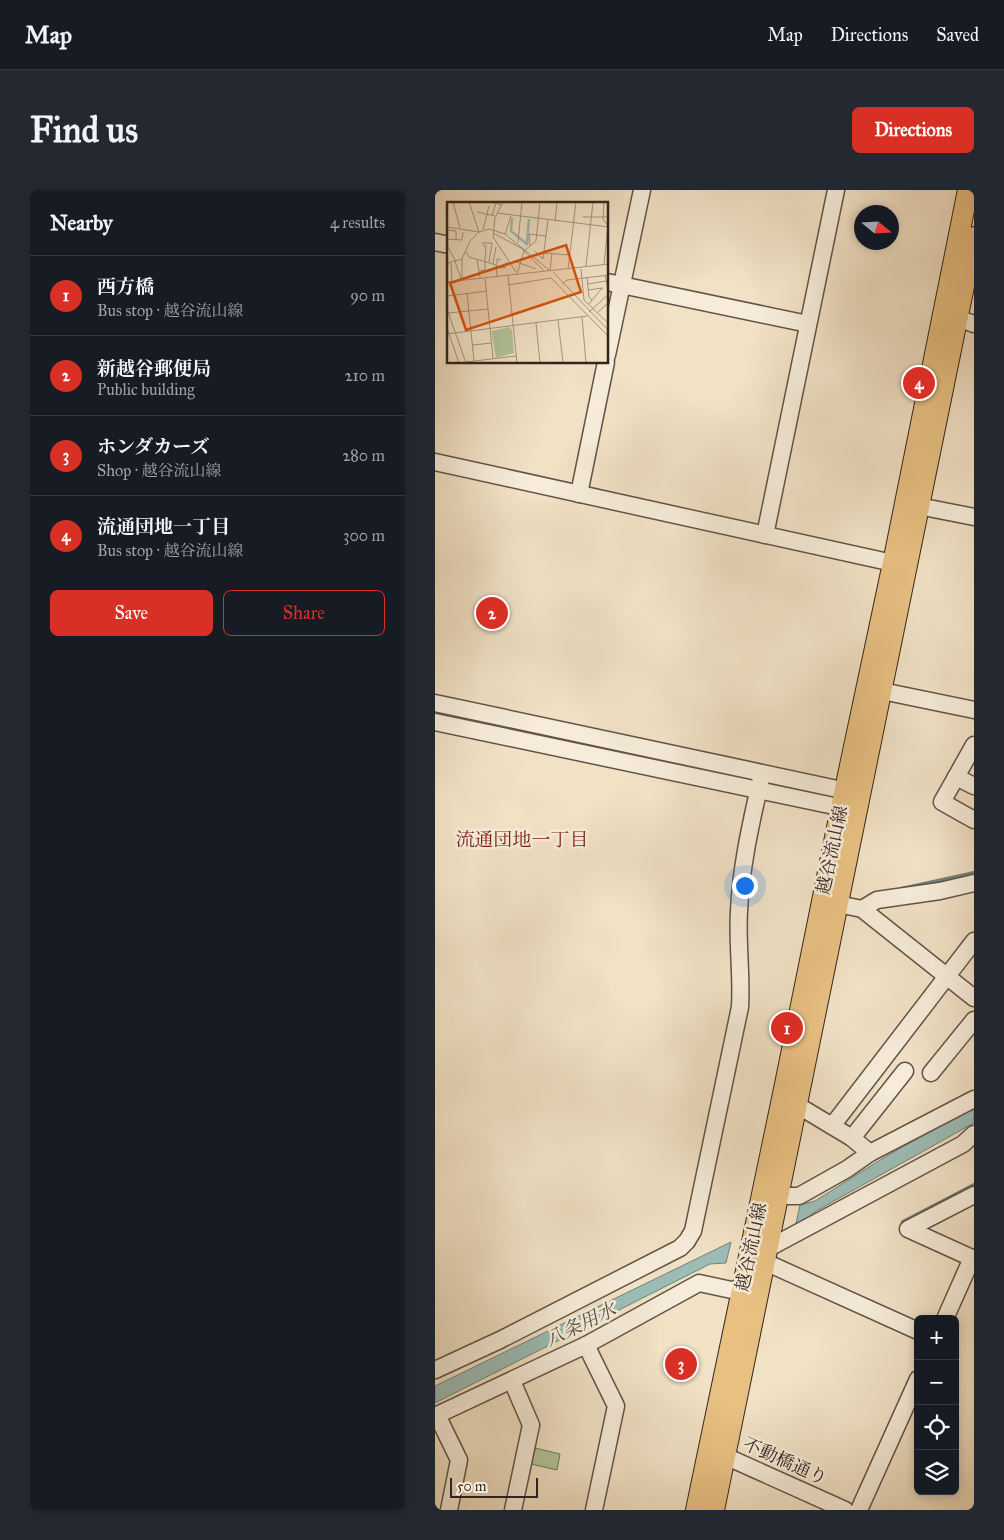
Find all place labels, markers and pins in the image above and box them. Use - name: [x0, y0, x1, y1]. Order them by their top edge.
- pin: 4: [903, 364, 935, 402]
- pin: 2: [476, 594, 508, 632]
- pin: 1: [771, 1009, 803, 1047]
- pin: 3: [665, 1345, 697, 1383]

